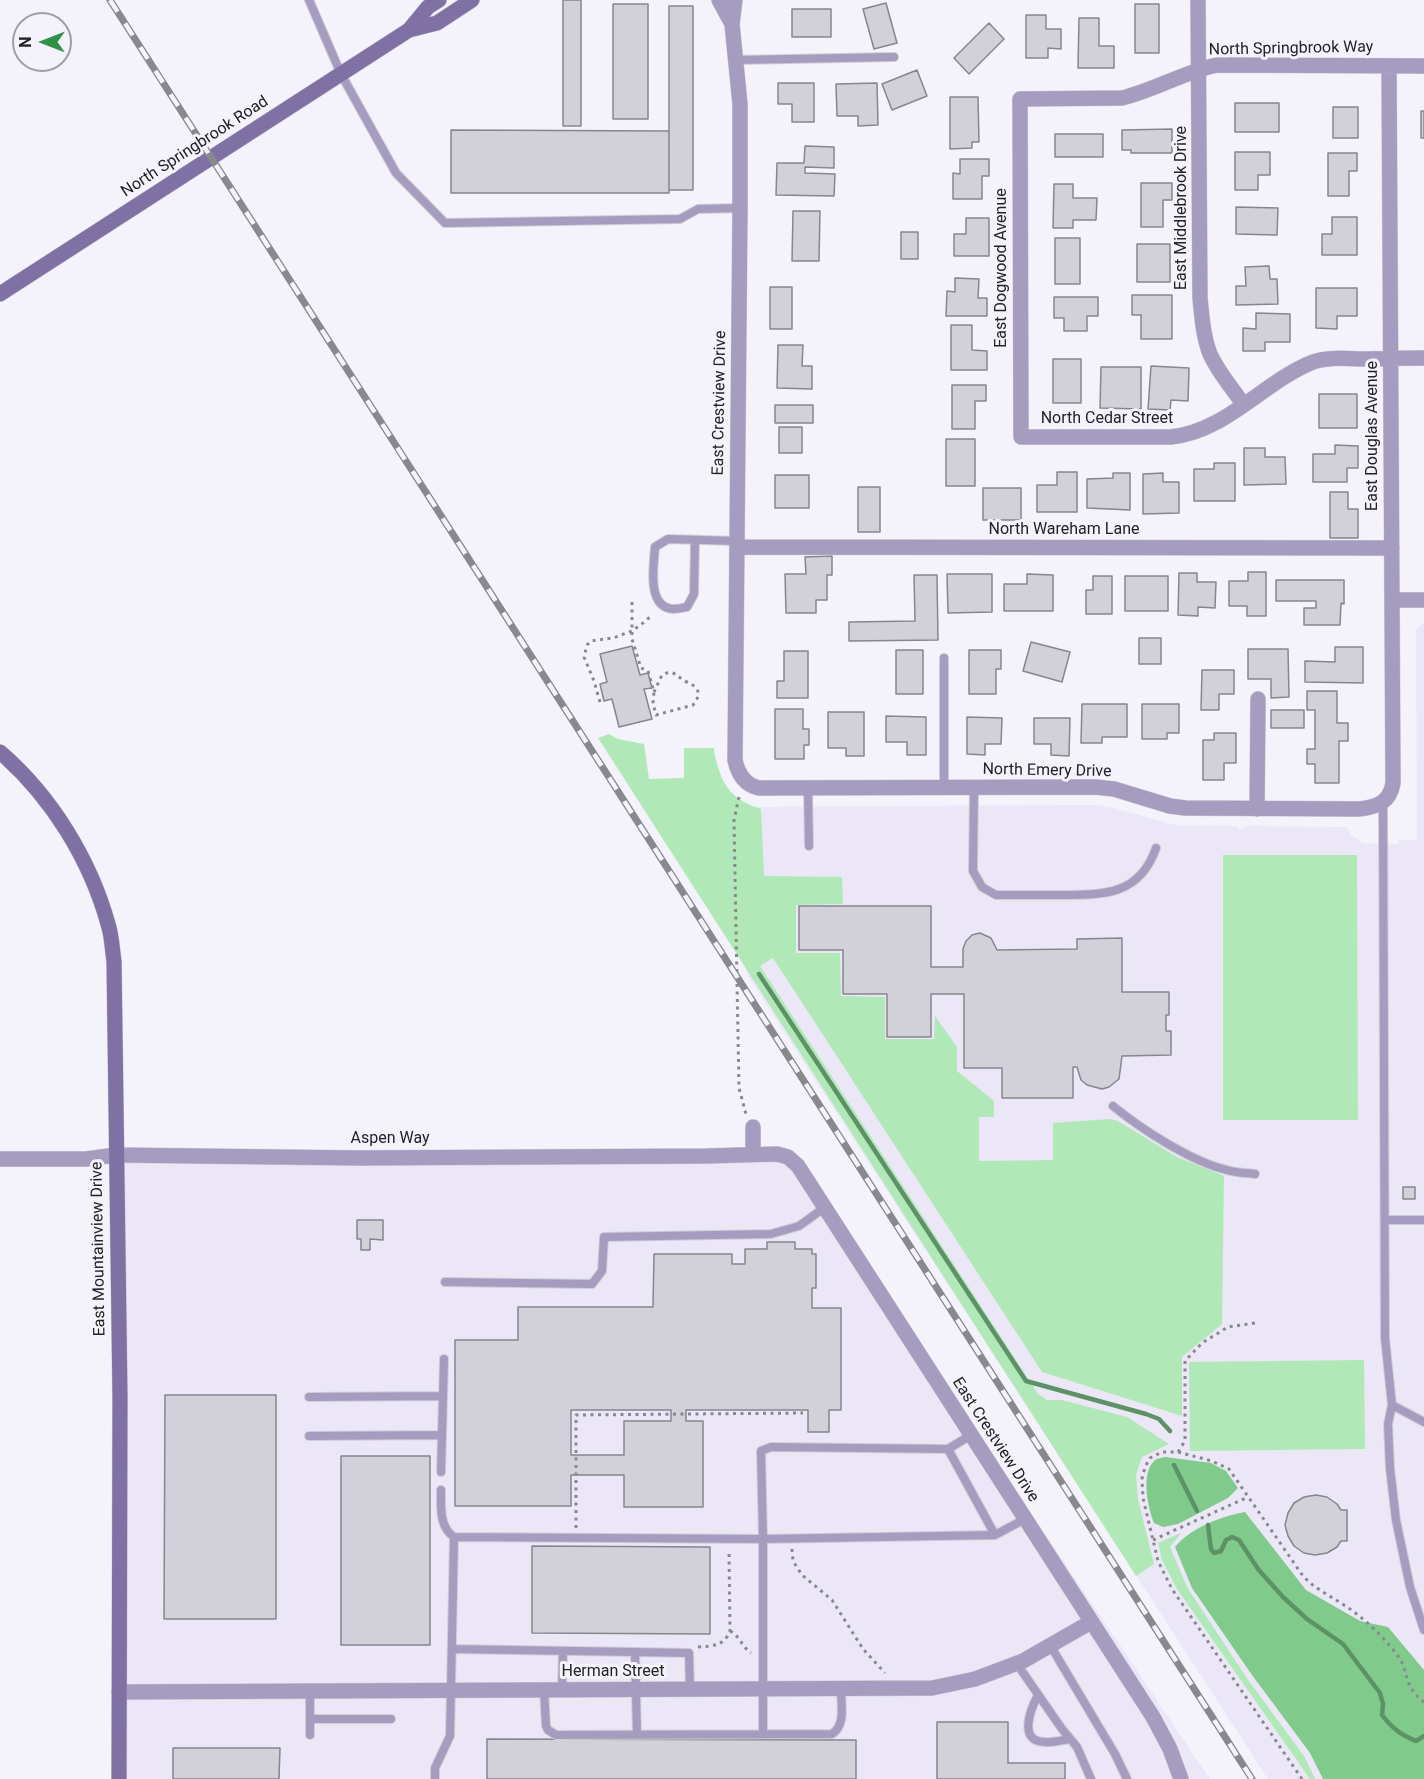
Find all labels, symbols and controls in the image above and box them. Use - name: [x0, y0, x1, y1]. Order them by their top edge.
- north arrow: [12, 12, 72, 72]
- text: N: [16, 36, 35, 48]
- street label: North Springbrook Way: [1209, 38, 1373, 60]
- street label: North Springbrook Road: [118, 92, 272, 202]
- street label: East Middlebrook Drive: [1172, 126, 1192, 290]
- street label: East Dogwood Avenue: [992, 188, 1012, 348]
- street label: East Crestview Drive: [709, 330, 731, 476]
- street label: East Douglas Avenue: [1363, 361, 1383, 511]
- street label: North Cedar Street: [1041, 409, 1173, 429]
- street label: North Wareham Lane: [989, 520, 1139, 540]
- street label: North Emery Drive: [982, 760, 1112, 782]
- street label: Aspen Way: [350, 1129, 430, 1149]
- street label: East Mountainview Drive: [88, 1161, 110, 1337]
- street label: East Crestview Drive: [947, 1374, 1043, 1506]
- street label: Herman Street: [561, 1662, 665, 1682]

